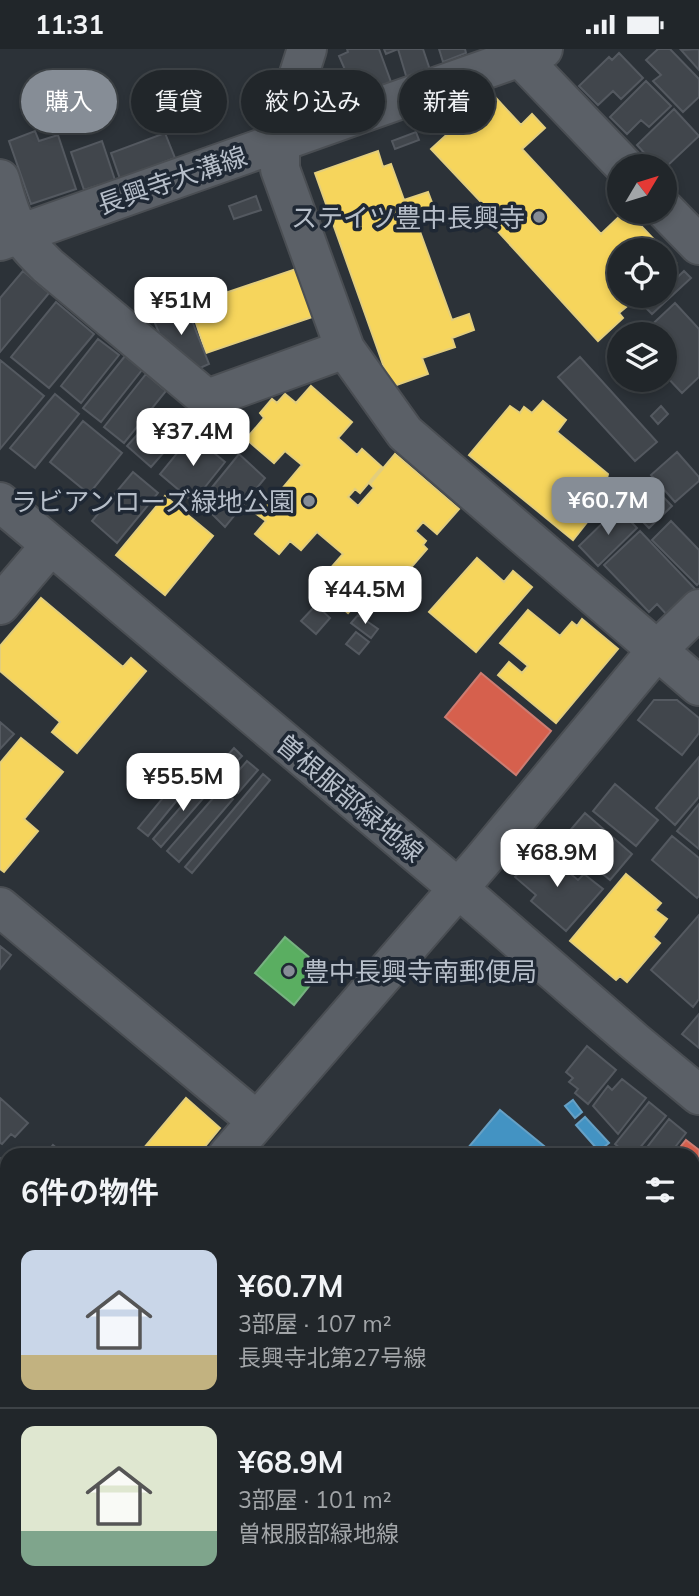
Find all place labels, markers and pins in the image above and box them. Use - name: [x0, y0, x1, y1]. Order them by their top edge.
- place label: ステイツ豊中長興寺: [291, 201, 525, 234]
- marker: ステイツ豊中長興寺: [531, 209, 547, 225]
- pin: ¥51M: [140, 278, 222, 337]
- pin: ¥37.4M: [136, 409, 250, 468]
- pin: ¥60.7M: [551, 477, 665, 537]
- place label: ラビアンローズ緑地公園: [11, 485, 295, 518]
- marker: ラビアンローズ緑地公園: [301, 493, 317, 509]
- pin: ¥44.5M: [308, 567, 422, 626]
- pin: ¥55.5M: [126, 753, 240, 813]
- pin: ¥68.9M: [500, 829, 614, 889]
- place label: 豊中長興寺南郵便局: [303, 955, 537, 988]
- marker: 豊中長興寺南郵便局: [281, 963, 297, 979]

